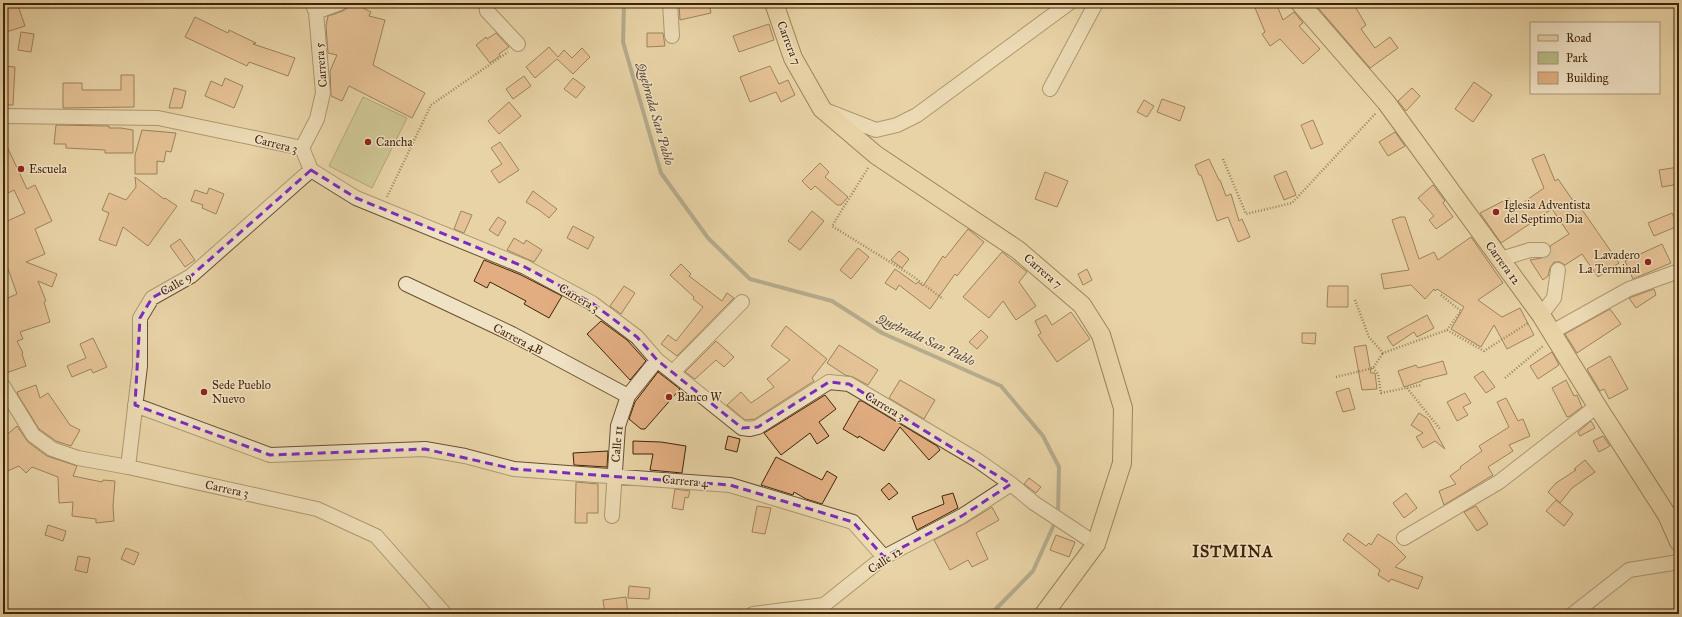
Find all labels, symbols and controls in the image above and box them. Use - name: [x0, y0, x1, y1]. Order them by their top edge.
- street label: Carrera 7: [774, 19, 804, 67]
- legend: [1530, 22, 1660, 94]
- text: Road: [1566, 31, 1592, 45]
- street label: Carrera 5: [312, 42, 330, 88]
- text: Park: [1566, 51, 1588, 65]
- water label: Quebrada San Pablo: [632, 60, 677, 167]
- text: Building: [1566, 71, 1609, 86]
- street label: Carrera 3: [253, 132, 299, 156]
- place label: Cancha: [376, 135, 413, 149]
- marker: Cancha: [363, 137, 373, 147]
- place label: Escuela: [29, 162, 68, 176]
- marker: Escuela: [16, 164, 26, 174]
- place label: Iglesia Adventista del Septimo Dia: [1504, 198, 1591, 226]
- marker: Iglesia Adventista del Septimo Dia: [1491, 207, 1501, 217]
- street label: Carrera 12: [1483, 239, 1523, 287]
- place label: Lavadero La Terminal: [1579, 248, 1641, 276]
- street label: Carrera 7: [1021, 251, 1065, 291]
- marker: Lavadero La Terminal: [1643, 257, 1653, 267]
- street label: Calle 9: [158, 269, 194, 299]
- street label: Carrera 3: [556, 281, 602, 315]
- water label: Quebrada San Pablo: [874, 310, 978, 370]
- street label: Carrera 4B: [491, 321, 545, 358]
- place label: Sede Pueblo Nuevo: [212, 378, 271, 406]
- marker: Sede Pueblo Nuevo: [199, 387, 209, 397]
- street label: Carrera 3: [862, 389, 908, 423]
- place label: Banco W: [677, 390, 722, 404]
- marker: Banco W: [664, 392, 674, 402]
- street label: Calle 11: [608, 425, 626, 463]
- street label: Carrera 4: [661, 472, 709, 490]
- street label: Carrera 3: [204, 478, 250, 500]
- district label: ISTMINA: [1192, 542, 1274, 561]
- street label: Calle 12: [865, 544, 905, 576]

